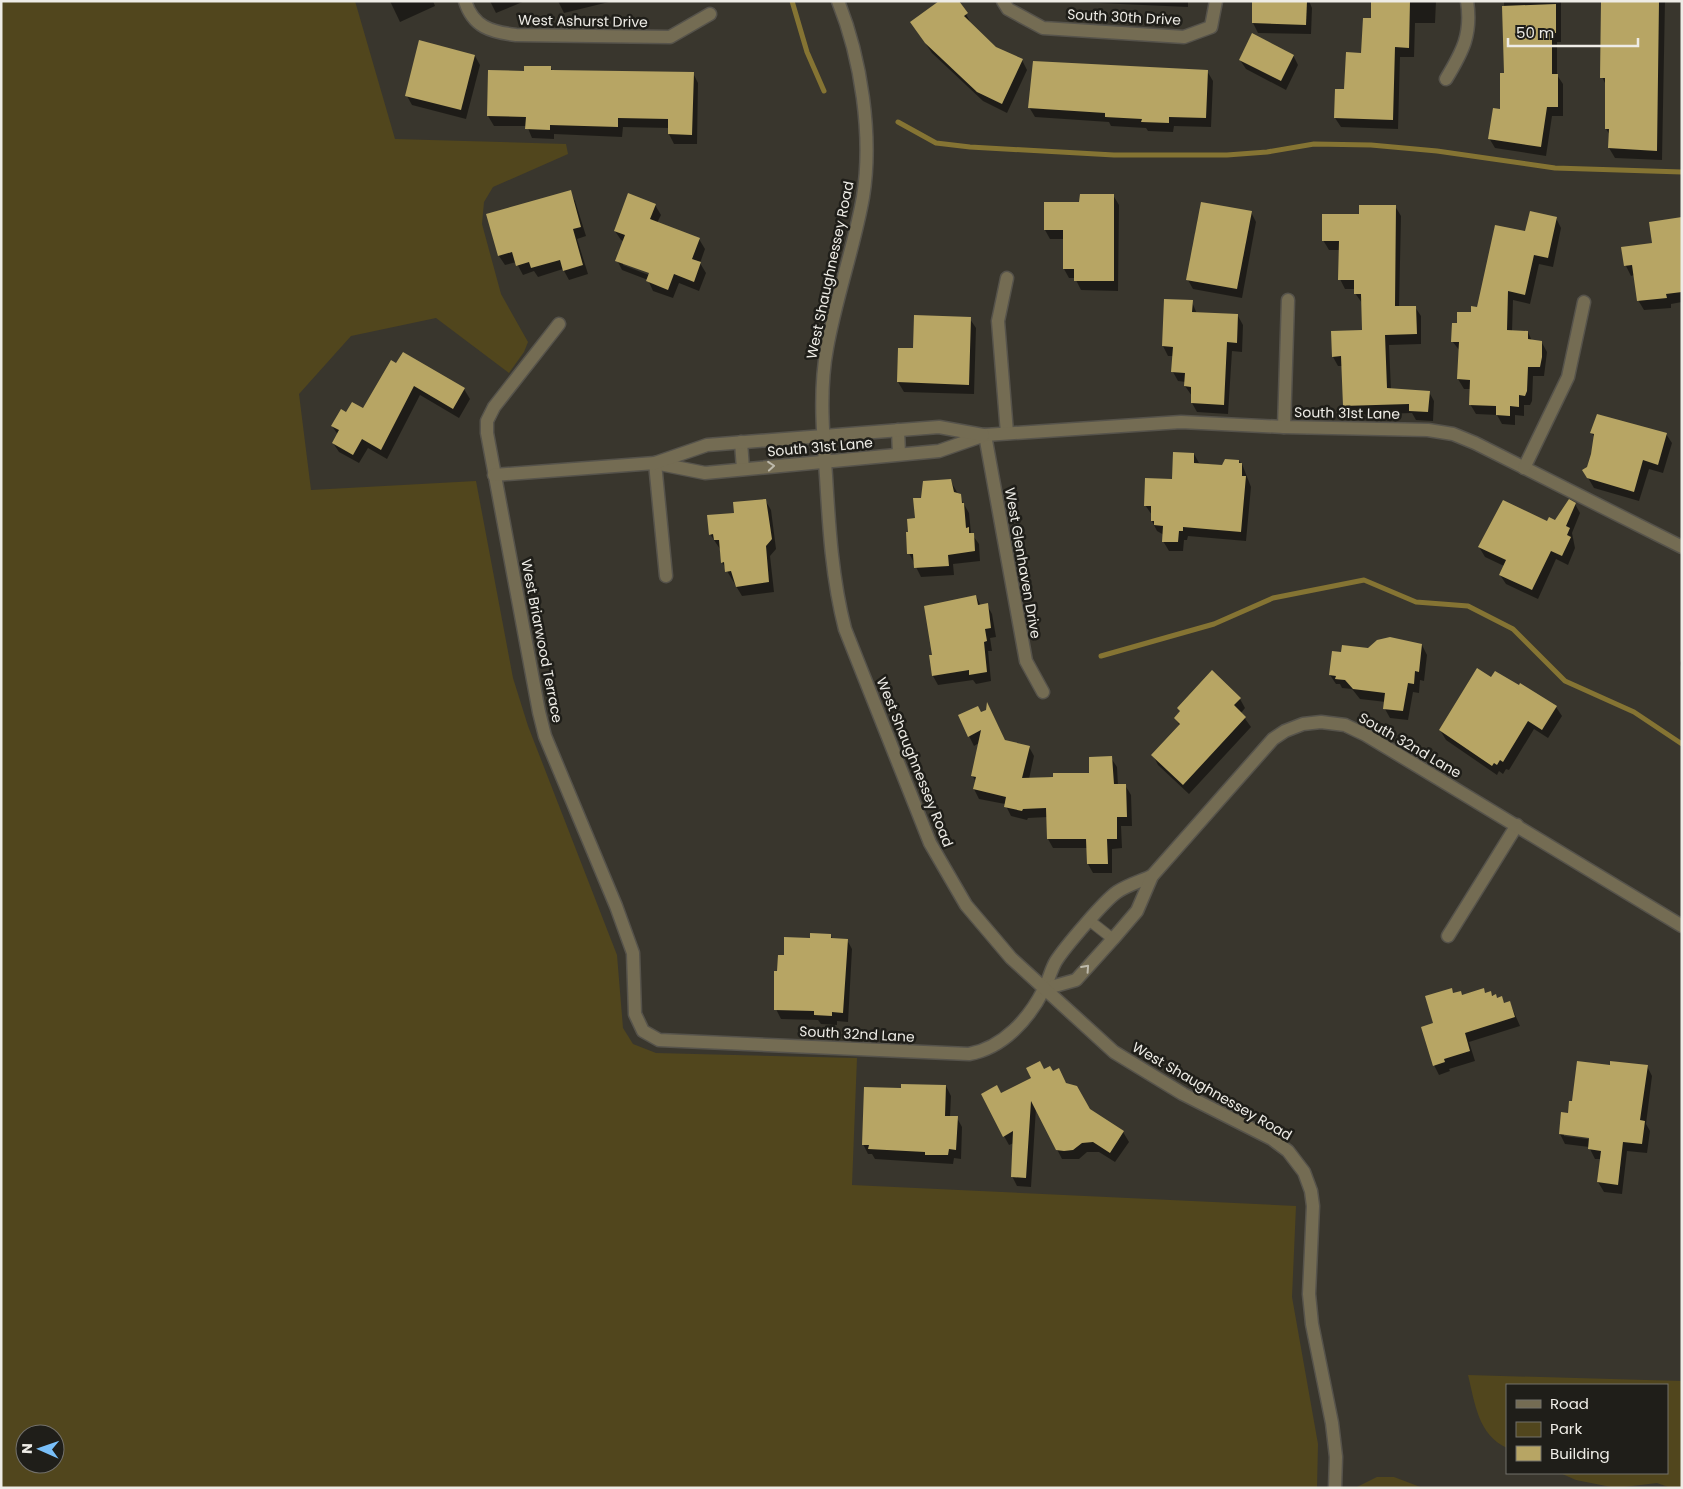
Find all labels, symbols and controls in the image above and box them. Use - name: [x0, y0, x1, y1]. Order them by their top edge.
- street label: South 30th Drive: [1067, 4, 1182, 30]
- street label: West Ashurst Drive: [518, 10, 648, 32]
- scale bar: [1508, 15, 1638, 47]
- text: 50 m: [1516, 22, 1554, 43]
- street label: West Shaughnessey Road: [801, 179, 859, 361]
- street label: South 31st Lane: [1294, 402, 1400, 424]
- street label: South 31st Lane: [766, 432, 874, 462]
- one-way arrow: [768, 461, 776, 472]
- street label: West Glenhaven Drive: [1000, 486, 1046, 640]
- street label: West Briarwood Terrace: [516, 557, 568, 725]
- street label: West Shaughnessey Road: [872, 674, 958, 850]
- street label: South 32nd Lane: [1355, 707, 1465, 783]
- one-way arrow: [1080, 965, 1089, 974]
- street label: South 32nd Lane: [799, 1021, 916, 1047]
- street label: West Shaughnessey Road: [1128, 1037, 1296, 1145]
- legend: [1506, 1384, 1668, 1474]
- text: Road: [1550, 1393, 1589, 1414]
- text: Park: [1550, 1418, 1582, 1439]
- north arrow: [15, 1424, 65, 1474]
- text: N: [17, 1443, 37, 1454]
- text: Building: [1550, 1443, 1610, 1464]

